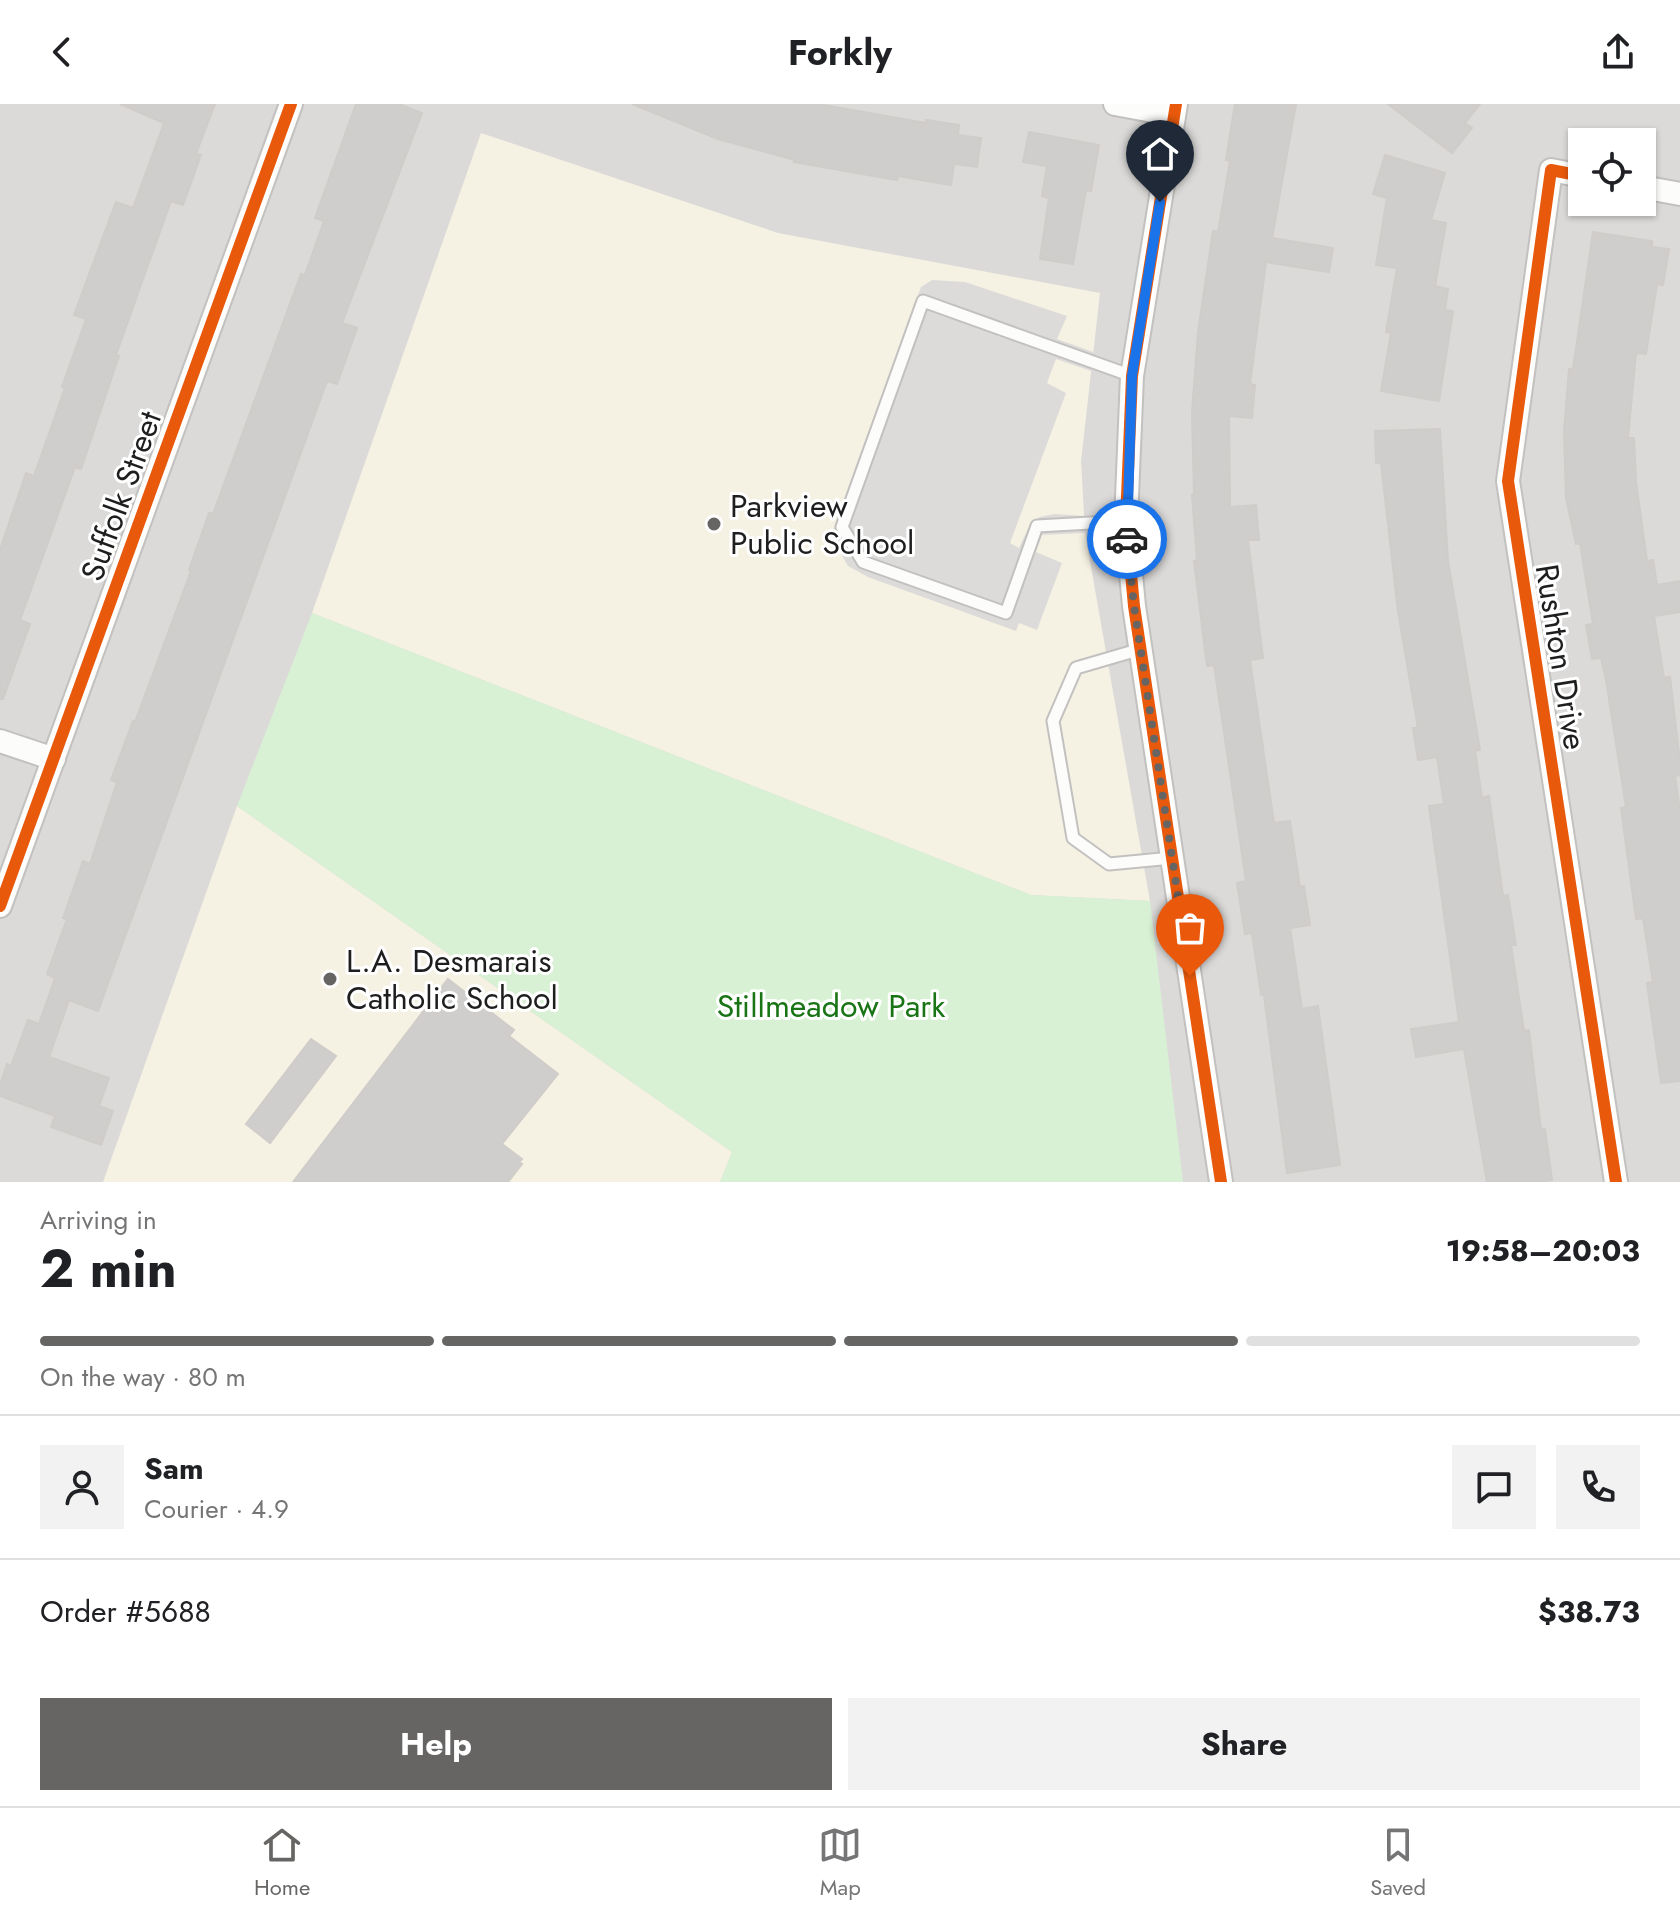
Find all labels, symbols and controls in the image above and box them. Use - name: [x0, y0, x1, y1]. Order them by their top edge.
- text: Forkly: [788, 26, 892, 78]
- icon: back: [40, 30, 84, 74]
- icon: share: [1596, 30, 1640, 74]
- pin: [1126, 120, 1194, 202]
- map controls: [1568, 128, 1656, 216]
- button: locate: [1568, 128, 1656, 216]
- icon: home: [1138, 132, 1182, 176]
- street label: Suffolk Street: [69, 404, 173, 587]
- place label: Parkview Public School: [730, 483, 914, 566]
- courier: [1087, 499, 1167, 579]
- marker: Parkview Public School: [705, 515, 723, 533]
- icon: car: [1105, 517, 1149, 561]
- street label: Rushton Drive: [1524, 561, 1598, 753]
- pin: [1156, 894, 1224, 976]
- icon: bag: [1168, 906, 1212, 950]
- place label: L.A. Desmarais Catholic School: [346, 938, 558, 1021]
- marker: L.A. Desmarais Catholic School: [321, 970, 339, 988]
- park label: Stillmeadow Park: [717, 983, 946, 1029]
- text: Arriving in: [40, 1201, 157, 1239]
- text: 19:58–20:03: [1446, 1229, 1640, 1272]
- text: 2 min: [40, 1231, 177, 1307]
- text: On the way · 80 m: [40, 1358, 246, 1396]
- button: person: [40, 1445, 124, 1529]
- button: chat: [1452, 1445, 1536, 1529]
- button: phone: [1556, 1445, 1640, 1529]
- text: Sam: [144, 1447, 204, 1490]
- text: Courier · 4.9: [144, 1490, 289, 1528]
- text: Order #5688: [40, 1590, 211, 1633]
- text: $38.73: [1538, 1590, 1640, 1633]
- button: Help: [40, 1698, 832, 1790]
- button: Share: [848, 1698, 1640, 1790]
- tab: Home: [254, 1823, 310, 1903]
- tab: Map: [818, 1823, 862, 1903]
- tab: Saved: [1370, 1823, 1426, 1903]

